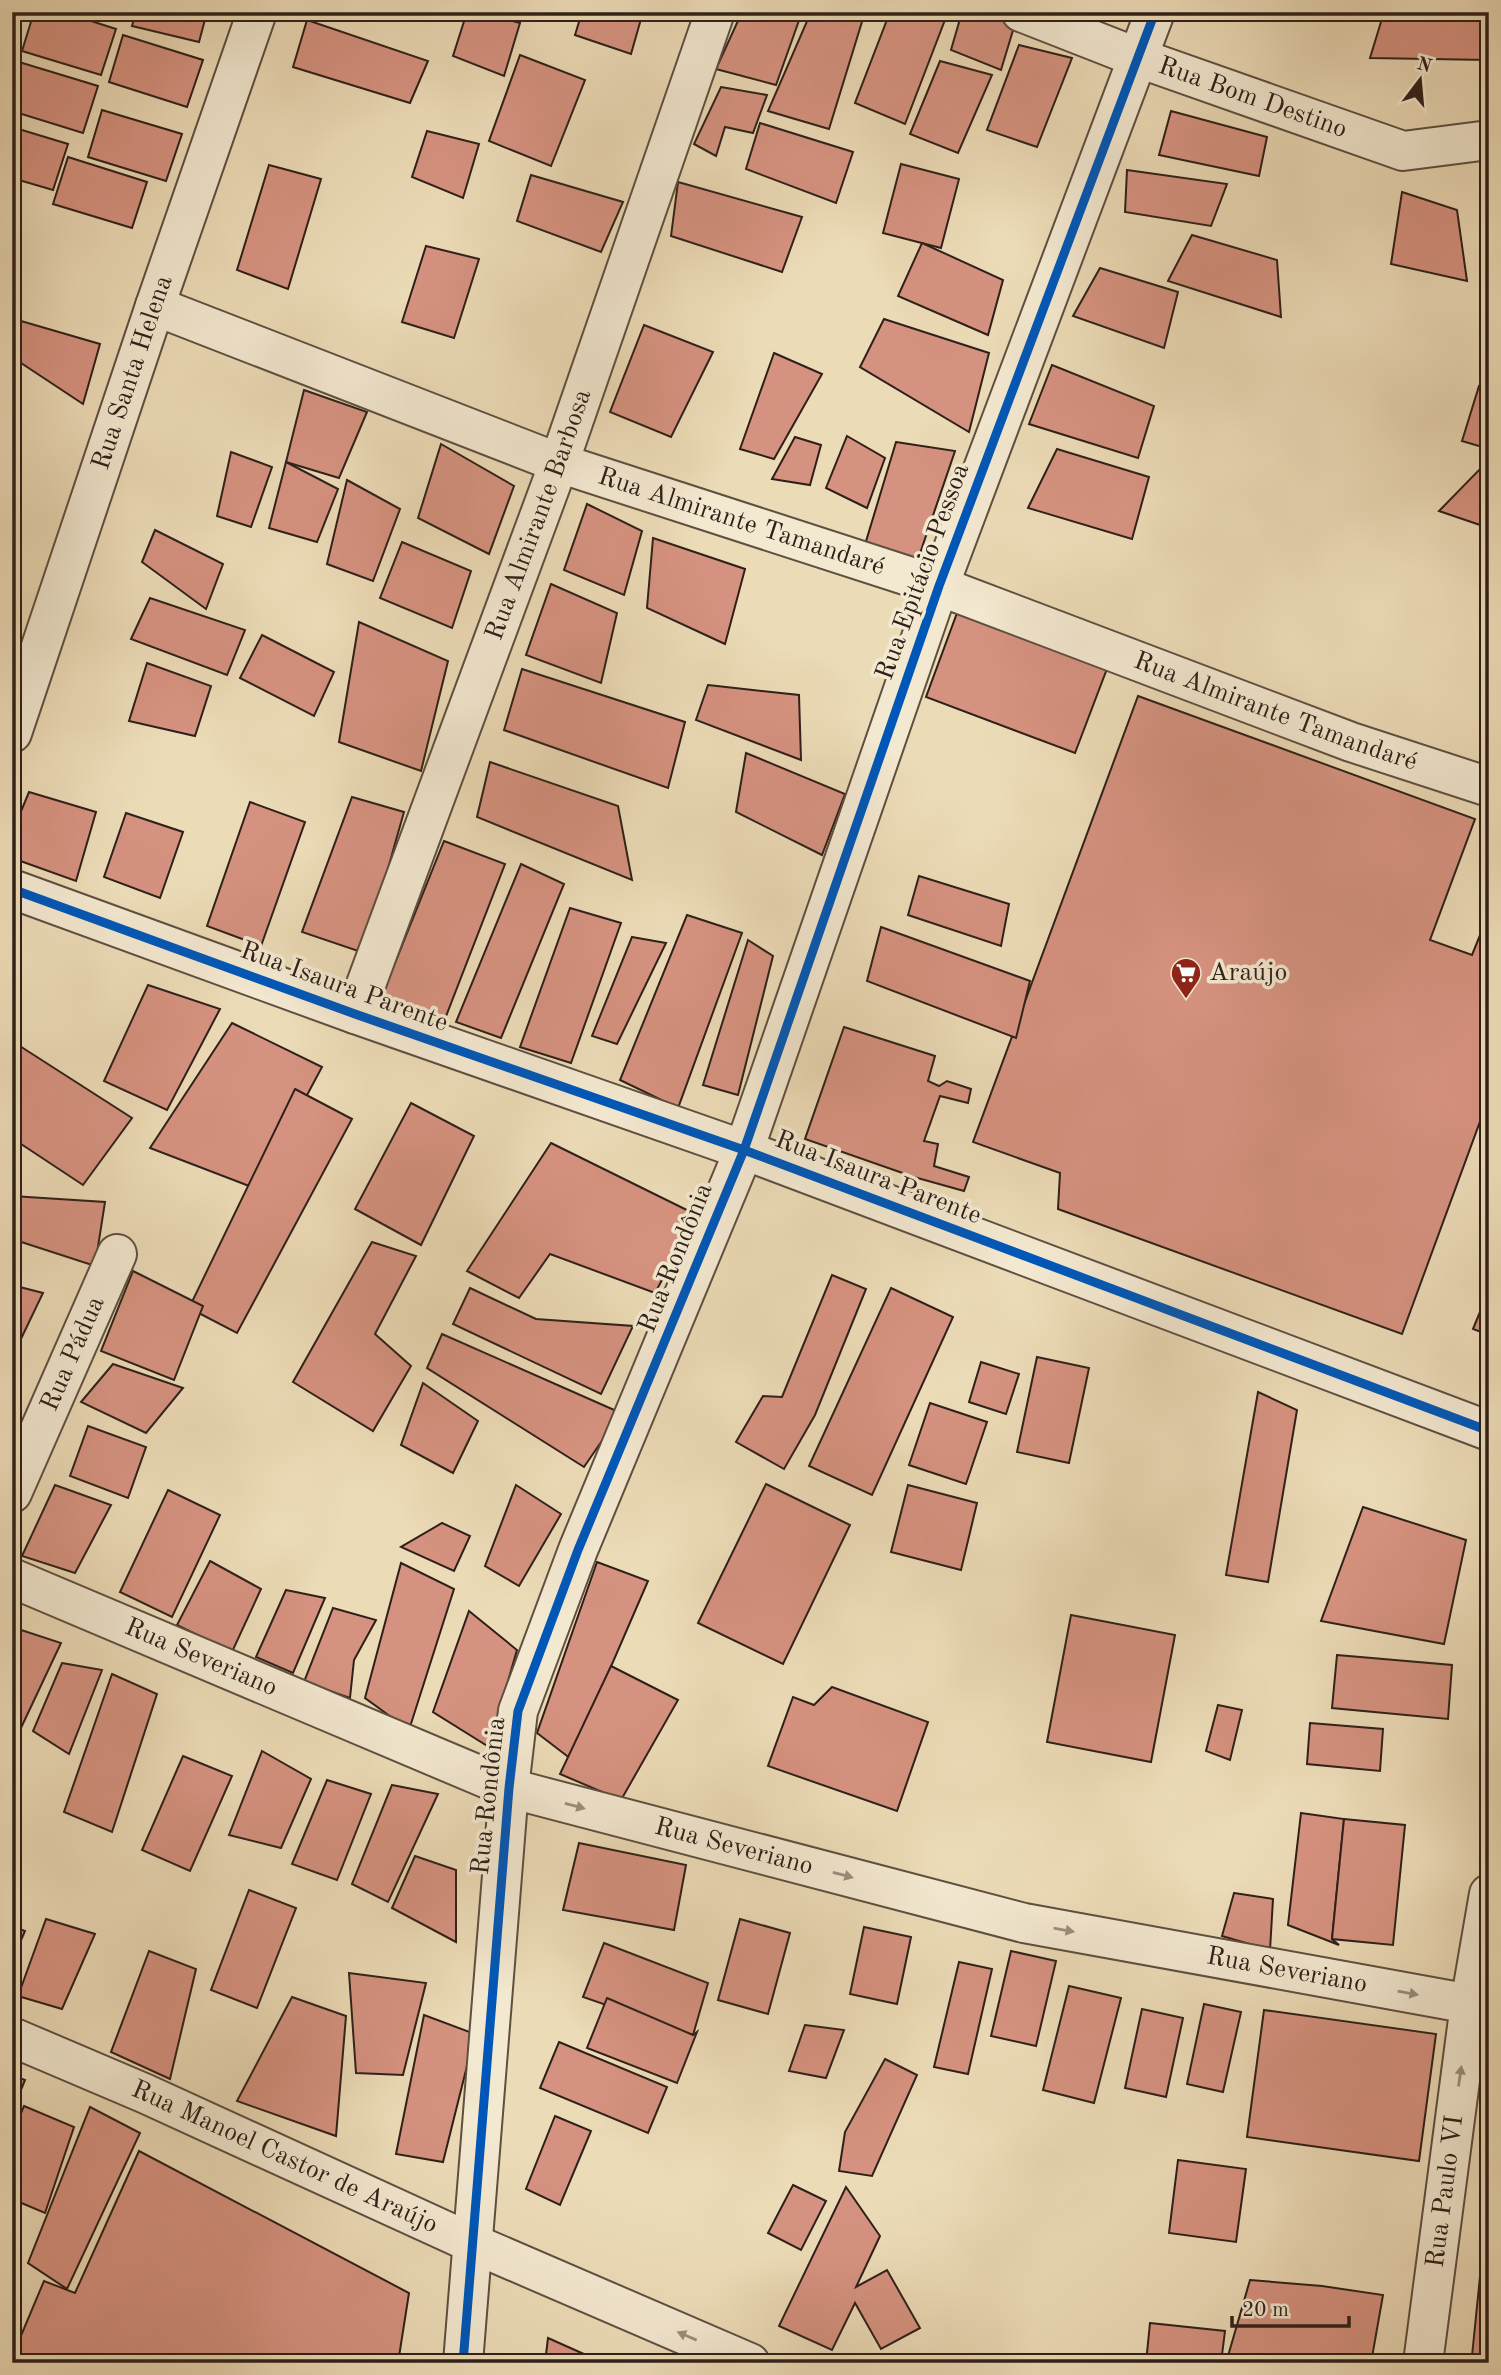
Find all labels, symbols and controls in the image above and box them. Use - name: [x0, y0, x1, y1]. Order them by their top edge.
- north arrow: [1386, 46, 1456, 116]
- street label: Rua Bom Destino: [1155, 53, 1350, 143]
- text: N: [1414, 55, 1434, 77]
- street label: Rua Santa Helena: [88, 272, 178, 473]
- street label: Rua Almirante Barbosa: [482, 386, 596, 644]
- street label: Rua Epitácio Pessoa: [872, 460, 974, 684]
- street label: Rua Almirante Tamandaré: [595, 463, 888, 581]
- street label: Rua Almirante Tamandaré: [1130, 648, 1420, 776]
- street label: Rua Isaura Parente: [237, 937, 451, 1037]
- supermarket icon: Araújo: [1169, 956, 1203, 1000]
- place label: Araújo: [1209, 960, 1287, 986]
- street label: Rua Isaura Parente: [771, 1127, 985, 1229]
- street label: Rua Rondônia: [634, 1179, 718, 1336]
- street label: Rua Pádua: [37, 1292, 110, 1415]
- street label: Rua Severiano: [121, 1614, 281, 1701]
- street label: Rua Rondônia: [468, 1716, 510, 1876]
- one-way arrow: [565, 1801, 586, 1811]
- street label: Rua Severiano: [652, 1814, 816, 1880]
- one-way arrow: [832, 1870, 854, 1881]
- one-way arrow: [1053, 1925, 1075, 1936]
- street label: Rua Severiano: [1204, 1943, 1369, 1998]
- one-way arrow: [1397, 1988, 1419, 1999]
- one-way arrow: [1455, 2065, 1466, 2087]
- street label: Rua Manoel Castor de Araújo: [128, 2076, 442, 2239]
- street label: Rua Paulo VI: [1423, 2114, 1468, 2269]
- scale bar: [1232, 2284, 1349, 2328]
- text: 20 m: [1242, 2300, 1289, 2321]
- one-way arrow: [677, 2330, 697, 2342]

